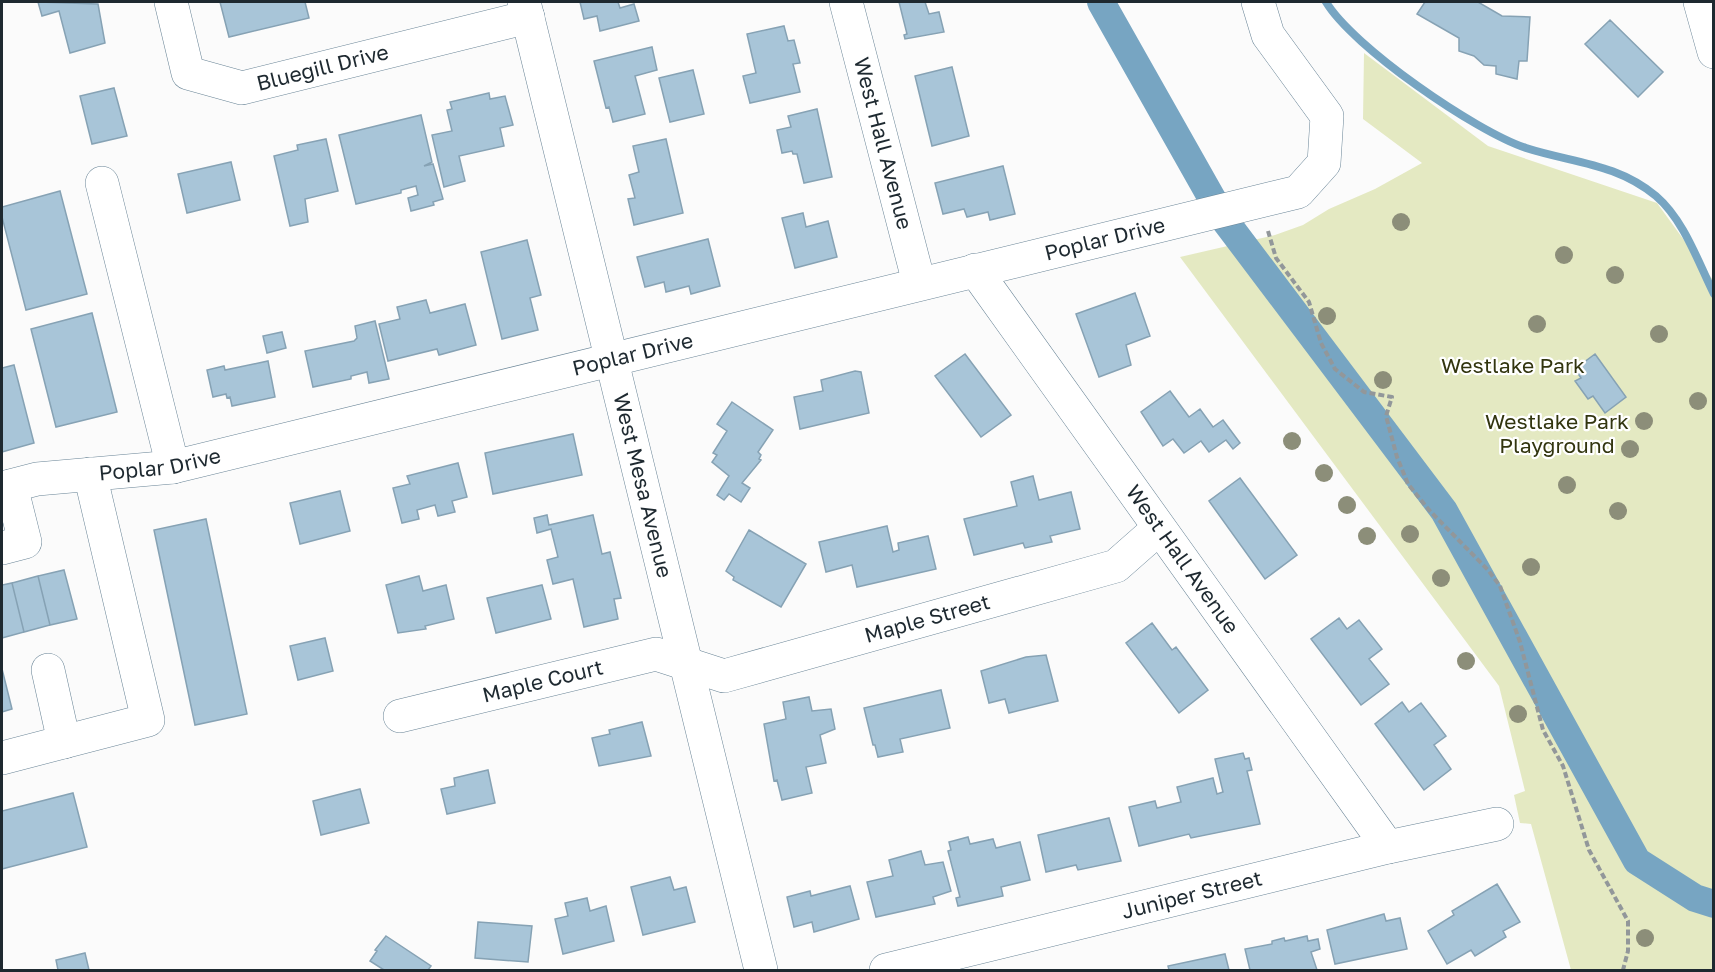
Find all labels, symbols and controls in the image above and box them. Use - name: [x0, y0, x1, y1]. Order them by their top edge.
- street label: Bluegill Drive: [254, 38, 391, 96]
- street label: West Hall Avenue: [849, 54, 919, 232]
- street label: Poplar Drive: [1042, 211, 1168, 265]
- street label: Poplar Drive: [570, 326, 695, 381]
- park label: Westlake Park: [1441, 352, 1585, 378]
- street label: West Mesa Avenue: [608, 391, 679, 580]
- park label: Westlake Park Playground: [1485, 408, 1629, 458]
- street label: Poplar Drive: [98, 442, 223, 485]
- street label: West Hall Avenue: [1121, 479, 1245, 638]
- street label: Maple Street: [861, 588, 993, 648]
- street label: Maple Court: [480, 653, 606, 708]
- street label: Juniper Street: [1119, 864, 1265, 924]

